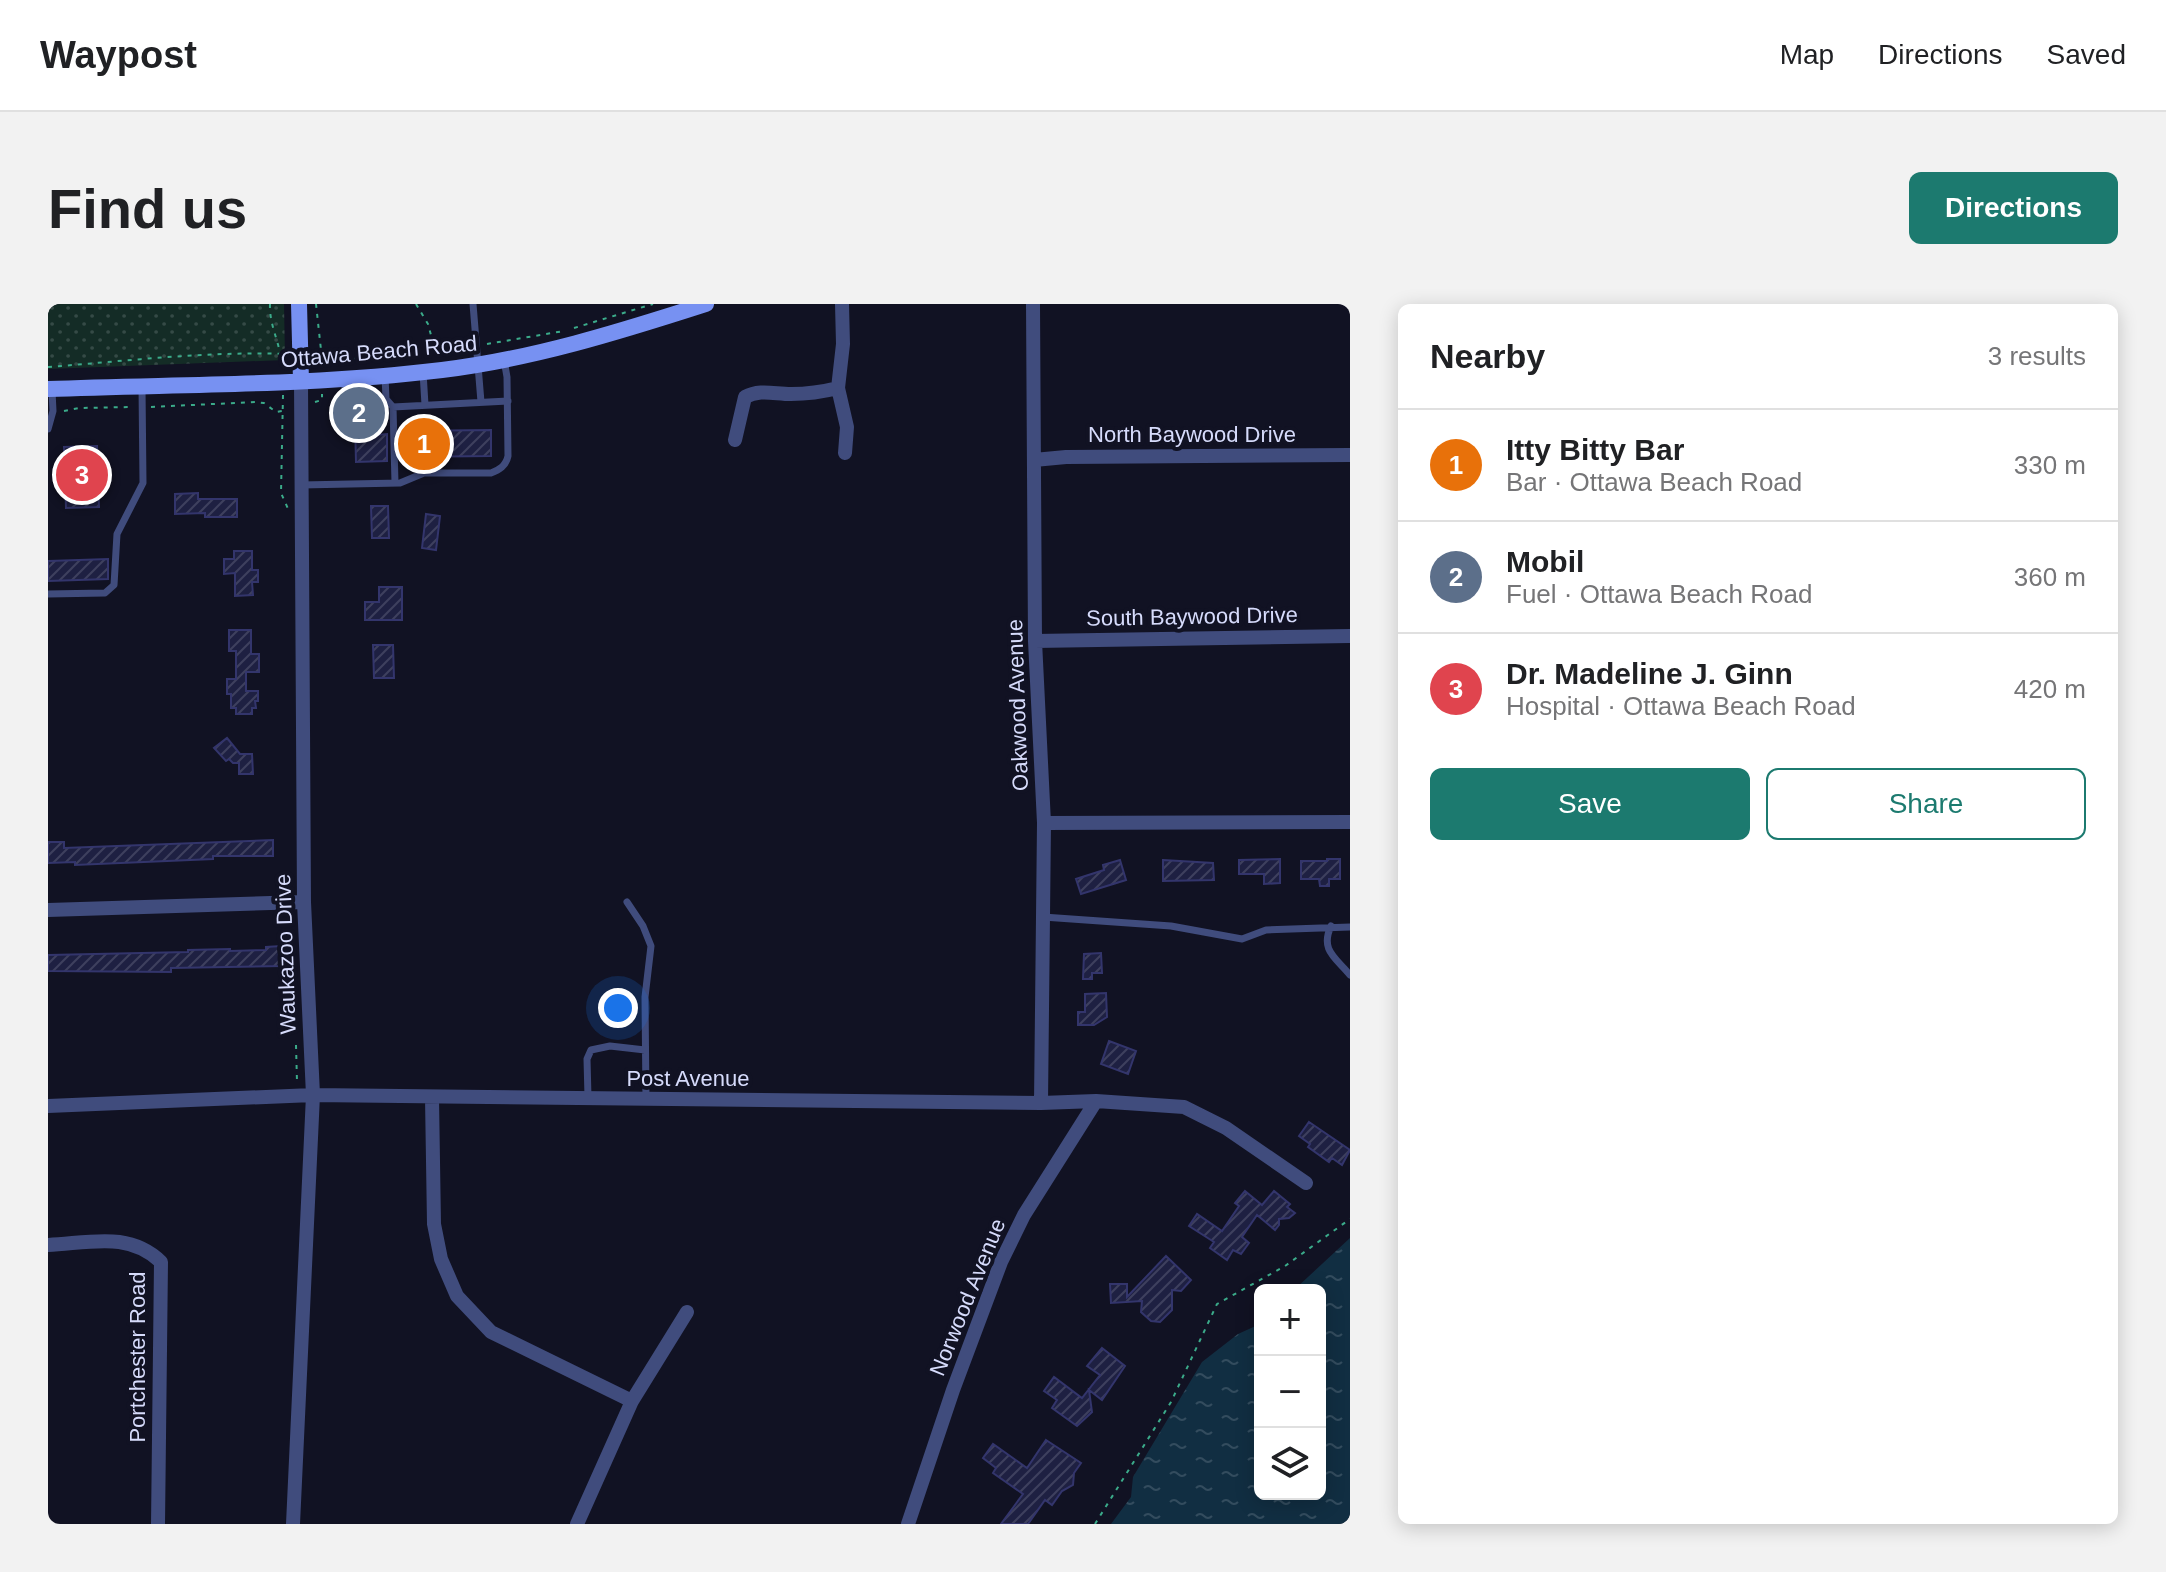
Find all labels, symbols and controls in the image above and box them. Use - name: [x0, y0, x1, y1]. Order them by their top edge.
- text: Waypost: [40, 34, 197, 76]
- text: Map: [1780, 39, 1834, 70]
- text: Directions: [1878, 39, 2003, 70]
- text: Saved: [2047, 39, 2126, 70]
- button: Directions: [1909, 172, 2118, 244]
- text: Find us: [48, 177, 247, 240]
- street label: Ottawa Beach Road: [280, 330, 478, 373]
- text: Nearby: [1430, 337, 1545, 375]
- text: 3 results: [1988, 341, 2086, 371]
- pin: 2: [333, 383, 385, 443]
- pin: 1: [398, 414, 450, 474]
- street label: North Baywood Drive: [1088, 422, 1296, 447]
- text: Itty Bitty Bar: [1506, 433, 1684, 466]
- pin: 3: [56, 445, 108, 505]
- text: 1: [1449, 450, 1463, 480]
- text: 330 m: [2014, 450, 2086, 480]
- text: Bar · Ottawa Beach Road: [1506, 467, 1802, 497]
- text: Mobil: [1506, 545, 1584, 578]
- text: 2: [1449, 562, 1463, 592]
- text: 360 m: [2014, 562, 2086, 592]
- text: Fuel · Ottawa Beach Road: [1506, 579, 1812, 609]
- street label: South Baywood Drive: [1086, 602, 1298, 631]
- street label: Oakwood Avenue: [1002, 619, 1033, 791]
- text: Dr. Madeline J. Ginn: [1506, 657, 1793, 690]
- text: 3: [1449, 674, 1463, 704]
- text: 420 m: [2014, 674, 2086, 704]
- text: Hospital · Ottawa Beach Road: [1506, 691, 1856, 721]
- button: Save: [1430, 768, 1750, 840]
- button: Share: [1766, 768, 2086, 840]
- street label: Waukazoo Drive: [270, 873, 301, 1035]
- your location: [598, 988, 638, 1028]
- street label: Post Avenue: [626, 1066, 750, 1091]
- street label: Norwood Avenue: [925, 1215, 1010, 1379]
- street label: Portchester Road: [125, 1271, 150, 1443]
- map controls: [1254, 1284, 1326, 1500]
- button: +: [1254, 1284, 1326, 1356]
- button: −: [1254, 1356, 1326, 1428]
- button: layers: [1254, 1428, 1326, 1500]

